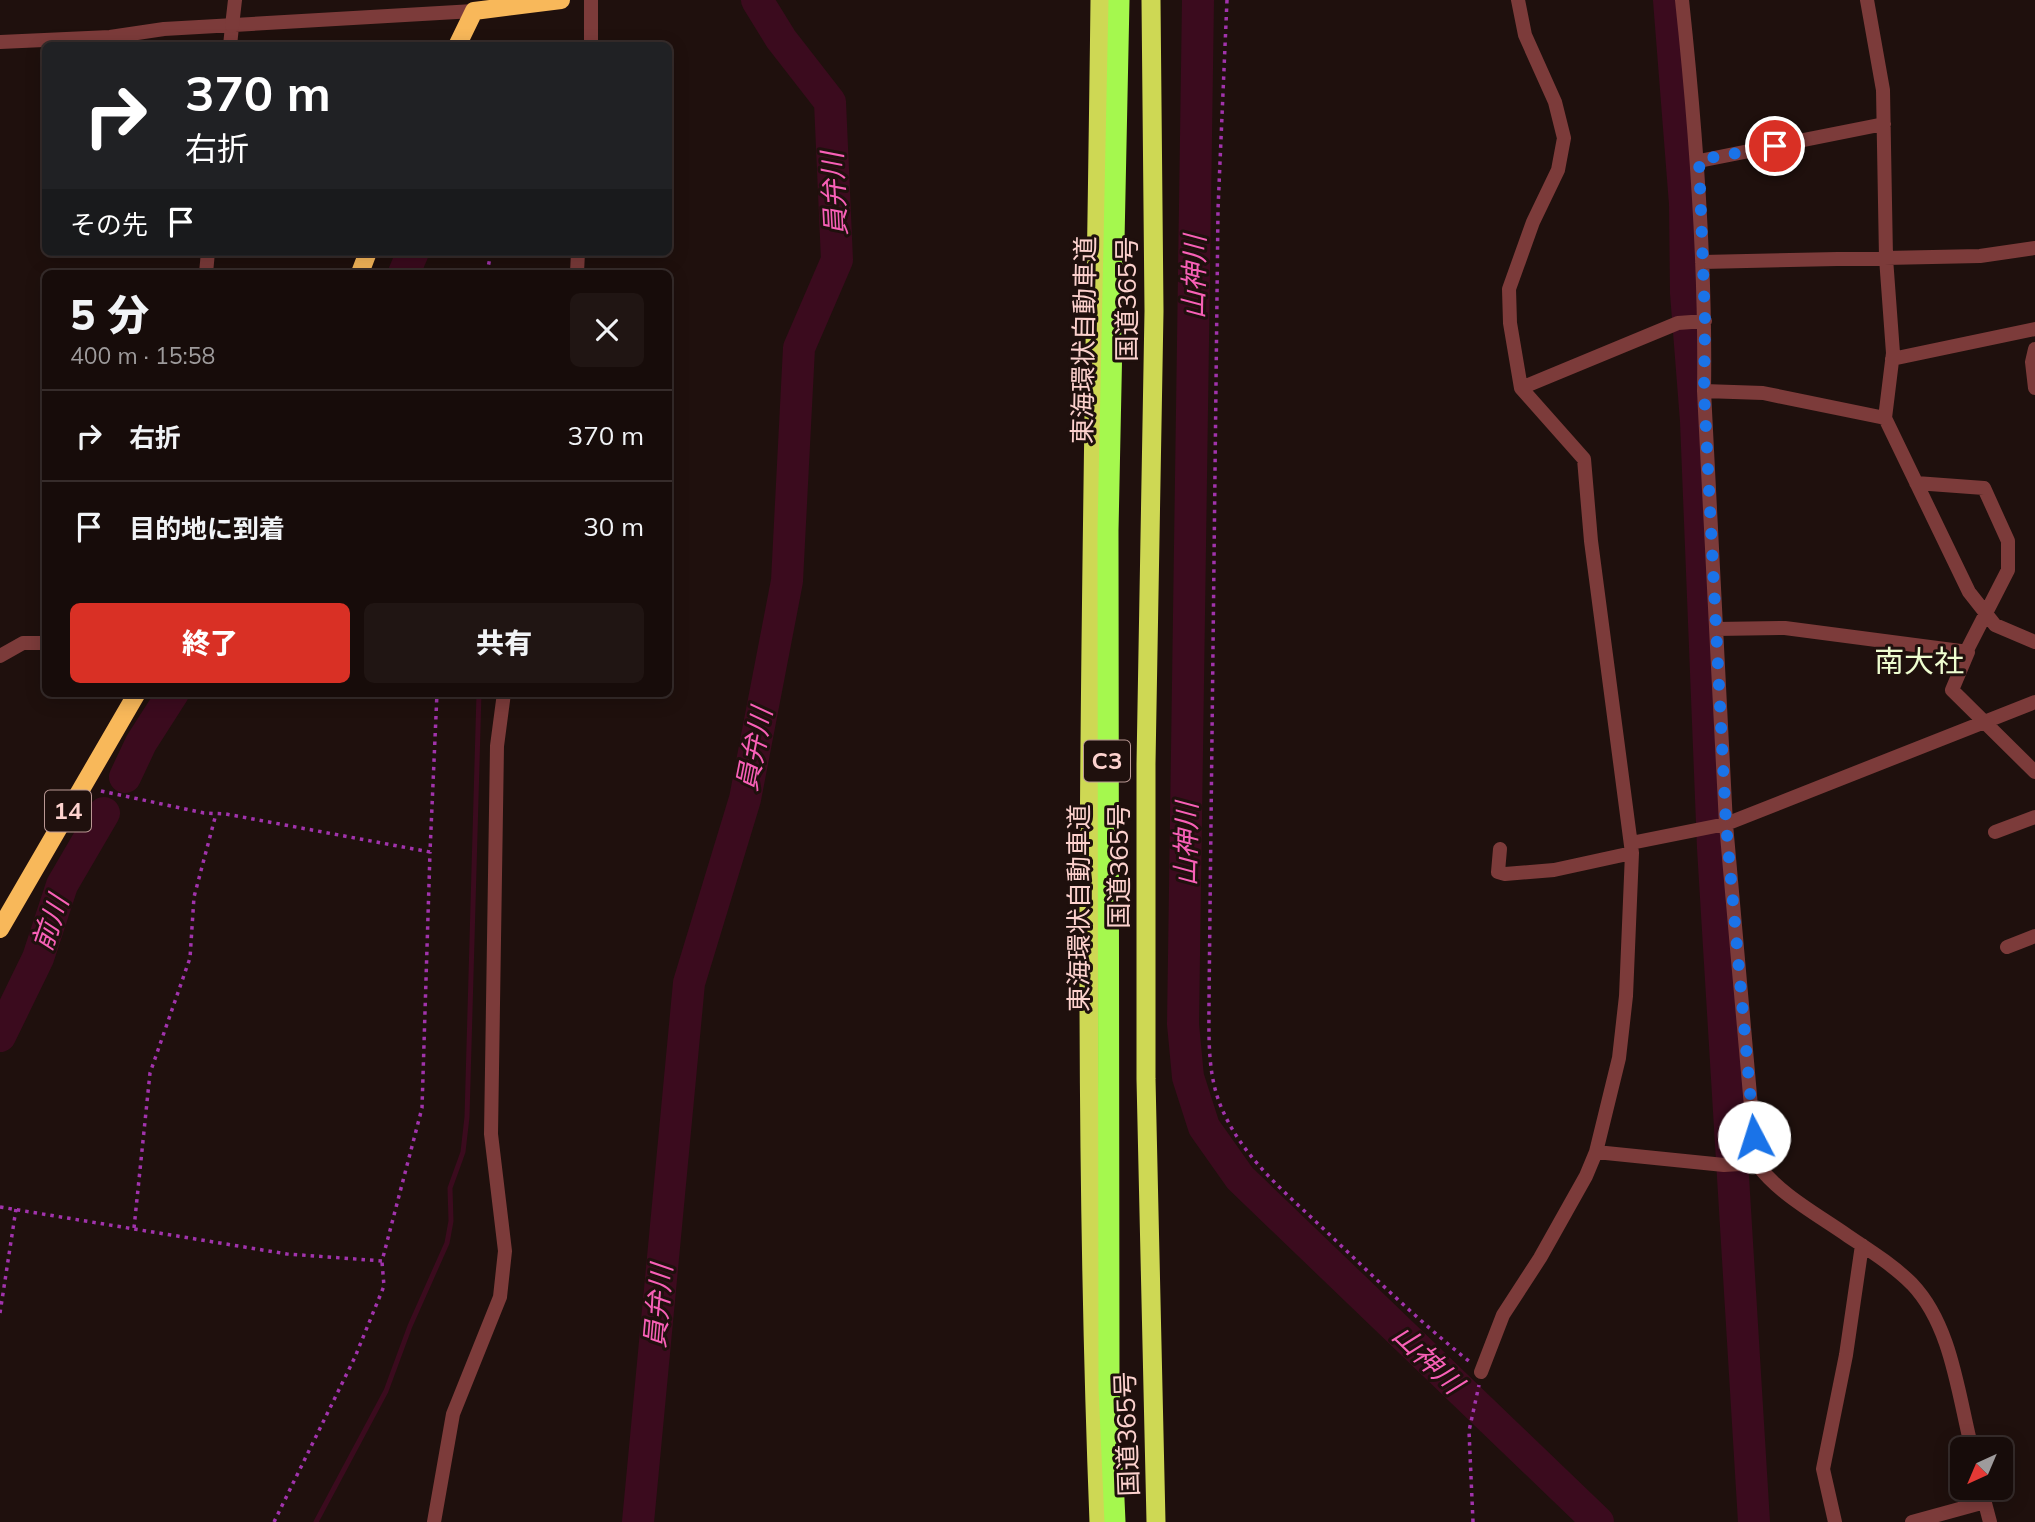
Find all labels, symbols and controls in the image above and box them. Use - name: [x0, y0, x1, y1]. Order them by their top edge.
- text: 370 m: [185, 62, 331, 123]
- icon: right: [70, 70, 161, 161]
- pin: [1745, 116, 1805, 176]
- icon: arrive: [1756, 127, 1794, 165]
- text: 右折: [185, 128, 249, 168]
- water label: 員弁川: [814, 148, 853, 237]
- icon: arrive: [162, 203, 200, 241]
- text: その先: [70, 208, 148, 241]
- water label: 山神川: [1175, 232, 1212, 319]
- street label: 東海環状自動車道: [1065, 236, 1102, 444]
- street label: 国道365号: [1110, 237, 1143, 361]
- text: 5 分: [70, 288, 149, 341]
- button: close: [570, 293, 644, 367]
- text: 400 m · 15:58: [70, 341, 215, 370]
- icon: right: [70, 417, 108, 455]
- text: 370 m: [568, 419, 644, 452]
- text: 右折: [129, 421, 181, 454]
- icon: arrive: [70, 508, 108, 546]
- text: 30 m: [583, 510, 644, 543]
- text: 目的地に到着: [129, 512, 285, 545]
- button: 終了: [70, 603, 350, 683]
- button: 共有: [364, 603, 644, 683]
- district label: 南大社: [1874, 642, 1964, 680]
- water label: 員弁川: [728, 701, 779, 793]
- road number: C3: [1084, 740, 1130, 782]
- road number: 14: [45, 790, 91, 832]
- water label: 山神川: [1167, 799, 1204, 886]
- street label: 東海環状自動車道: [1062, 804, 1095, 1012]
- street label: 国道365号: [1102, 804, 1135, 928]
- water label: 前川: [24, 888, 76, 955]
- position arrow: [1717, 1100, 1791, 1174]
- water label: 員弁川: [636, 1260, 679, 1349]
- water label: 山神川: [1386, 1317, 1473, 1402]
- street label: 国道365号: [1108, 1371, 1145, 1497]
- north arrow: [1950, 1437, 2012, 1500]
- map controls: [1950, 1437, 2013, 1500]

